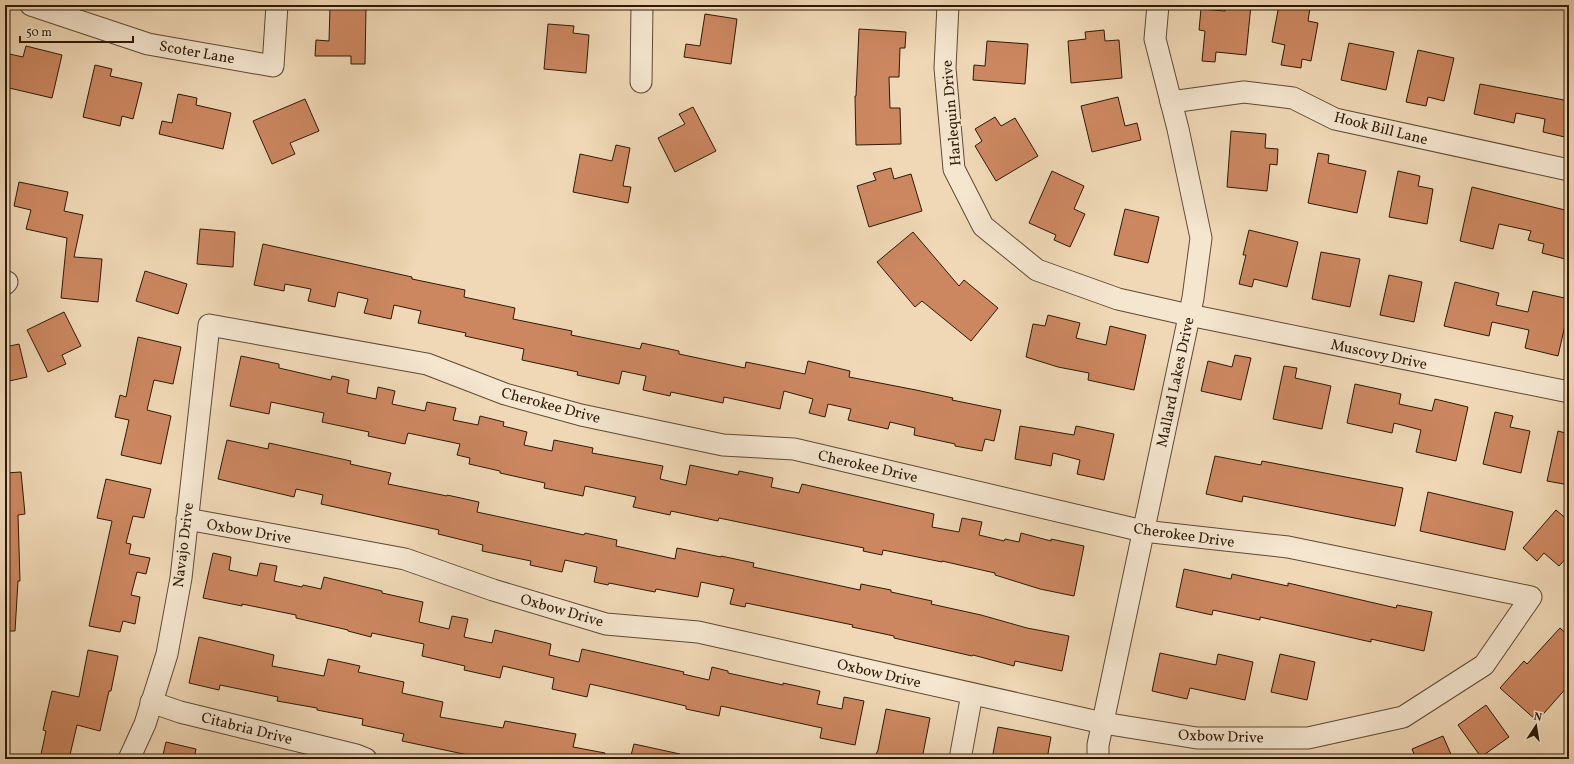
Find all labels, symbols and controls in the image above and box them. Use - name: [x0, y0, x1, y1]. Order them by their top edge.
- scale bar: [20, 18, 133, 44]
- text: 50 m: [26, 25, 52, 41]
- street label: Scoter Lane: [157, 37, 236, 70]
- street label: Harlequin Drive: [937, 59, 968, 167]
- street label: Hook Bill Lane: [1332, 108, 1430, 151]
- street label: Mallard Lakes Drive: [1152, 315, 1201, 449]
- street label: Muscovy Drive: [1328, 335, 1429, 376]
- street label: Cherokee Drive: [499, 383, 602, 430]
- street label: Cherokee Drive: [816, 446, 920, 489]
- street label: Navajo Drive: [169, 502, 200, 589]
- street label: Oxbow Drive: [205, 515, 293, 550]
- street label: Cherokee Drive: [1132, 519, 1236, 554]
- street label: Oxbow Drive: [518, 590, 606, 633]
- street label: Oxbow Drive: [835, 655, 923, 694]
- north arrow: [1516, 706, 1556, 746]
- street label: Citabria Drive: [199, 708, 294, 751]
- text: N: [1532, 710, 1543, 726]
- street label: Oxbow Drive: [1178, 726, 1264, 749]

